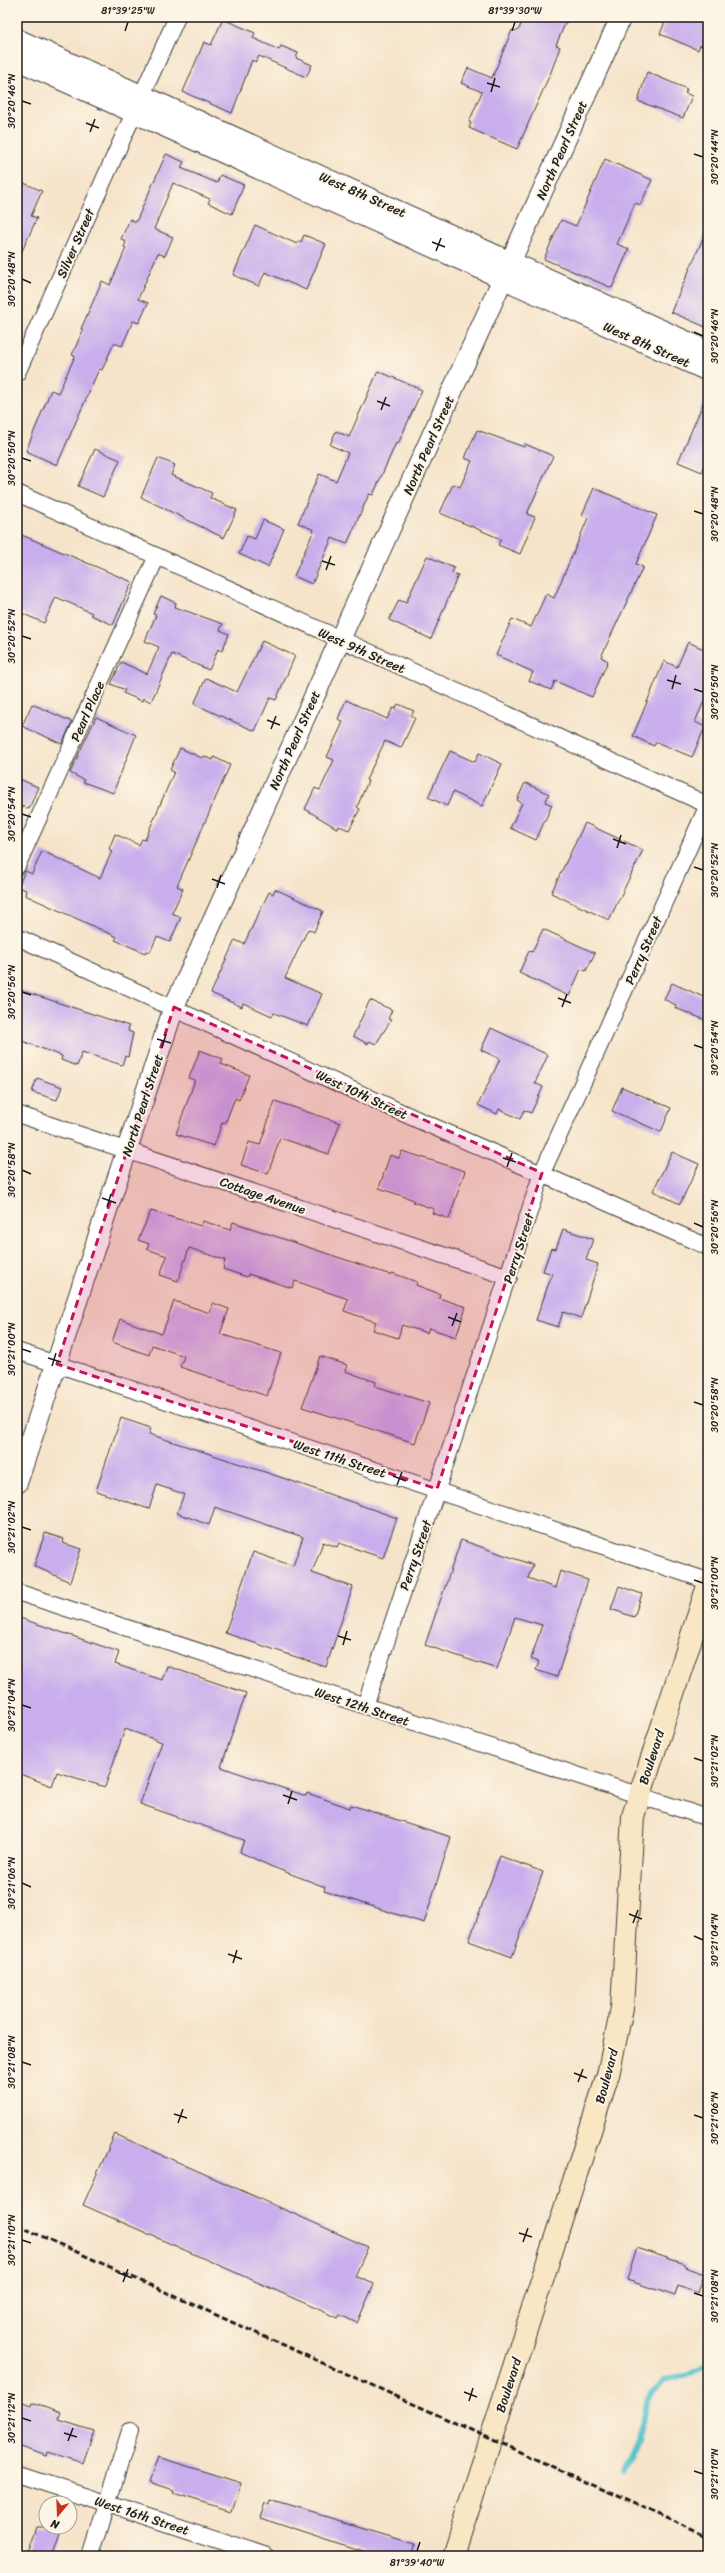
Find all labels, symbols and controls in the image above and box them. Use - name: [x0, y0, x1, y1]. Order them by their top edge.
- text: 81°39'25"W: [101, 2, 155, 20]
- text: 81°39'30"W: [488, 2, 542, 20]
- text: 30°20'46"N: [3, 73, 21, 128]
- street label: North Pearl Street: [529, 97, 594, 204]
- text: 30°20'44"N: [706, 129, 724, 185]
- street label: West 8th Street: [316, 165, 410, 224]
- street label: Silver Street: [50, 204, 101, 282]
- text: 30°20'48"N: [3, 251, 21, 307]
- text: 30°20'46"N: [706, 308, 724, 363]
- street label: West 8th Street: [600, 315, 694, 374]
- street label: North Pearl Street: [396, 392, 461, 499]
- text: 30°20'50"N: [3, 430, 21, 486]
- text: 30°20'48"N: [706, 486, 724, 542]
- text: 30°20'52"N: [3, 609, 21, 663]
- street label: West 9th Street: [314, 621, 409, 680]
- text: 30°20'50"N: [706, 664, 724, 720]
- street label: Pearl Place: [64, 677, 111, 745]
- street label: North Pearl Street: [262, 687, 327, 794]
- text: 30°20'54"N: [3, 786, 21, 842]
- text: 30°20'52"N: [706, 843, 724, 897]
- street label: Perry Street: [618, 911, 669, 988]
- text: 30°20'56"N: [3, 965, 21, 1019]
- text: 30°20'54"N: [706, 1020, 724, 1076]
- street label: North Pearl Street: [115, 1051, 170, 1159]
- street label: West 10th Street: [312, 1063, 412, 1126]
- text: 30°20'58"N: [3, 1142, 21, 1198]
- street label: Cottage Avenue: [217, 1170, 309, 1221]
- text: 30°20'56"N: [706, 1200, 724, 1254]
- street label: Perry Street: [496, 1209, 541, 1286]
- text: 30°21'00"N: [3, 1322, 21, 1376]
- text: 30°20'58"N: [706, 1377, 724, 1433]
- street label: West 11th Street: [290, 1433, 390, 1484]
- text: 30°21'02"N: [3, 1500, 21, 1554]
- street label: Perry Street: [393, 1516, 438, 1593]
- text: 30°21'00"N: [706, 1556, 724, 1610]
- text: 30°21'04"N: [3, 1678, 21, 1732]
- street label: West 12th Street: [311, 1680, 413, 1733]
- street label: Boulevard: [632, 1726, 671, 1788]
- text: 30°21'02"N: [706, 1734, 724, 1788]
- text: 30°21'06"N: [3, 1856, 21, 1909]
- text: 30°21'04"N: [706, 1913, 724, 1967]
- text: 30°21'08"N: [3, 2035, 21, 2089]
- street label: Boulevard: [588, 2045, 625, 2106]
- text: 30°21'06"N: [706, 2091, 724, 2144]
- text: 30°21'10"N: [3, 2214, 21, 2266]
- text: 30°21'08"N: [706, 2269, 724, 2323]
- street label: Boulevard: [489, 2354, 528, 2416]
- text: 30°21'12"N: [3, 2392, 21, 2444]
- text: 30°21'10"N: [706, 2448, 724, 2500]
- street label: West 16th Street: [92, 2489, 192, 2542]
- north arrow: [38, 2495, 78, 2535]
- text: N: [48, 2514, 63, 2535]
- text: 81°39'40"W: [390, 2554, 444, 2572]

